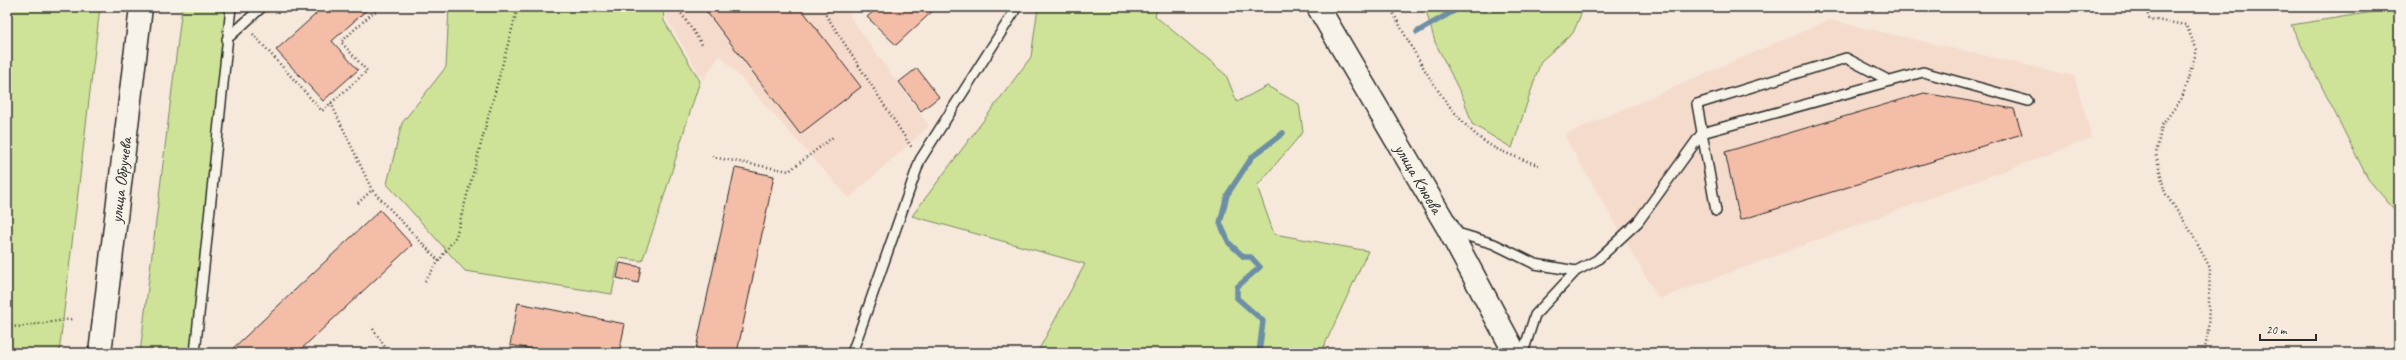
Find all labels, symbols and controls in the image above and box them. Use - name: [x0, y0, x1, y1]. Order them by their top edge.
- street label: улица Обручева: [105, 134, 136, 225]
- street label: улица Клюева: [1390, 139, 1448, 219]
- scale bar: [2260, 316, 2316, 342]
- text: 20 m: [2266, 322, 2288, 338]

